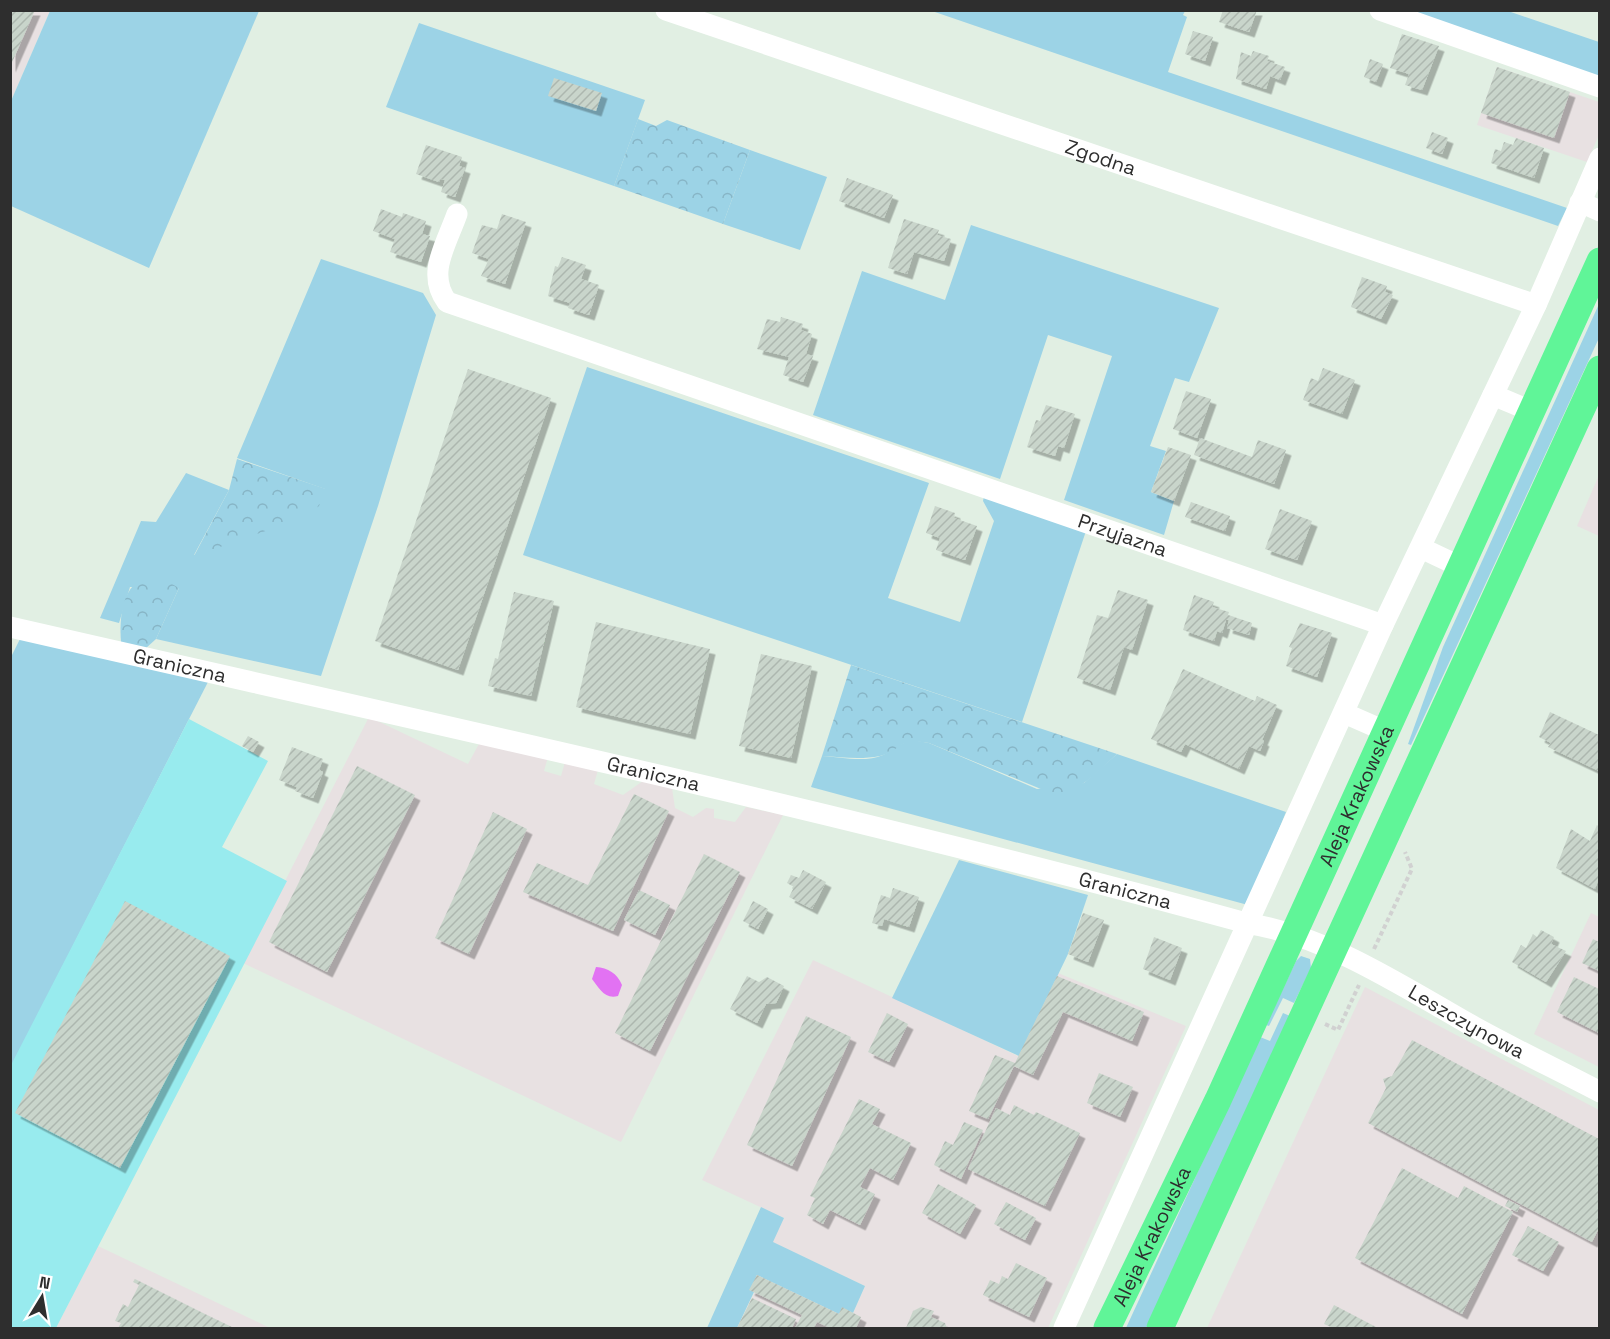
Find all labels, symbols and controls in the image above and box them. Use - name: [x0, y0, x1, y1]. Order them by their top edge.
- street label: Zgodna: [1062, 133, 1139, 181]
- street label: Przyjazna: [1074, 508, 1171, 563]
- street label: Graniczna: [131, 642, 229, 689]
- street label: Aleja Krakowska: [1313, 721, 1400, 871]
- street label: Graniczna: [604, 750, 703, 797]
- street label: Graniczna: [1076, 866, 1174, 915]
- street label: Leszczynowa: [1404, 979, 1529, 1064]
- street label: Aleja Krakowska: [1107, 1162, 1197, 1311]
- north arrow: [12, 1267, 72, 1327]
- text: N: [37, 1271, 52, 1294]

